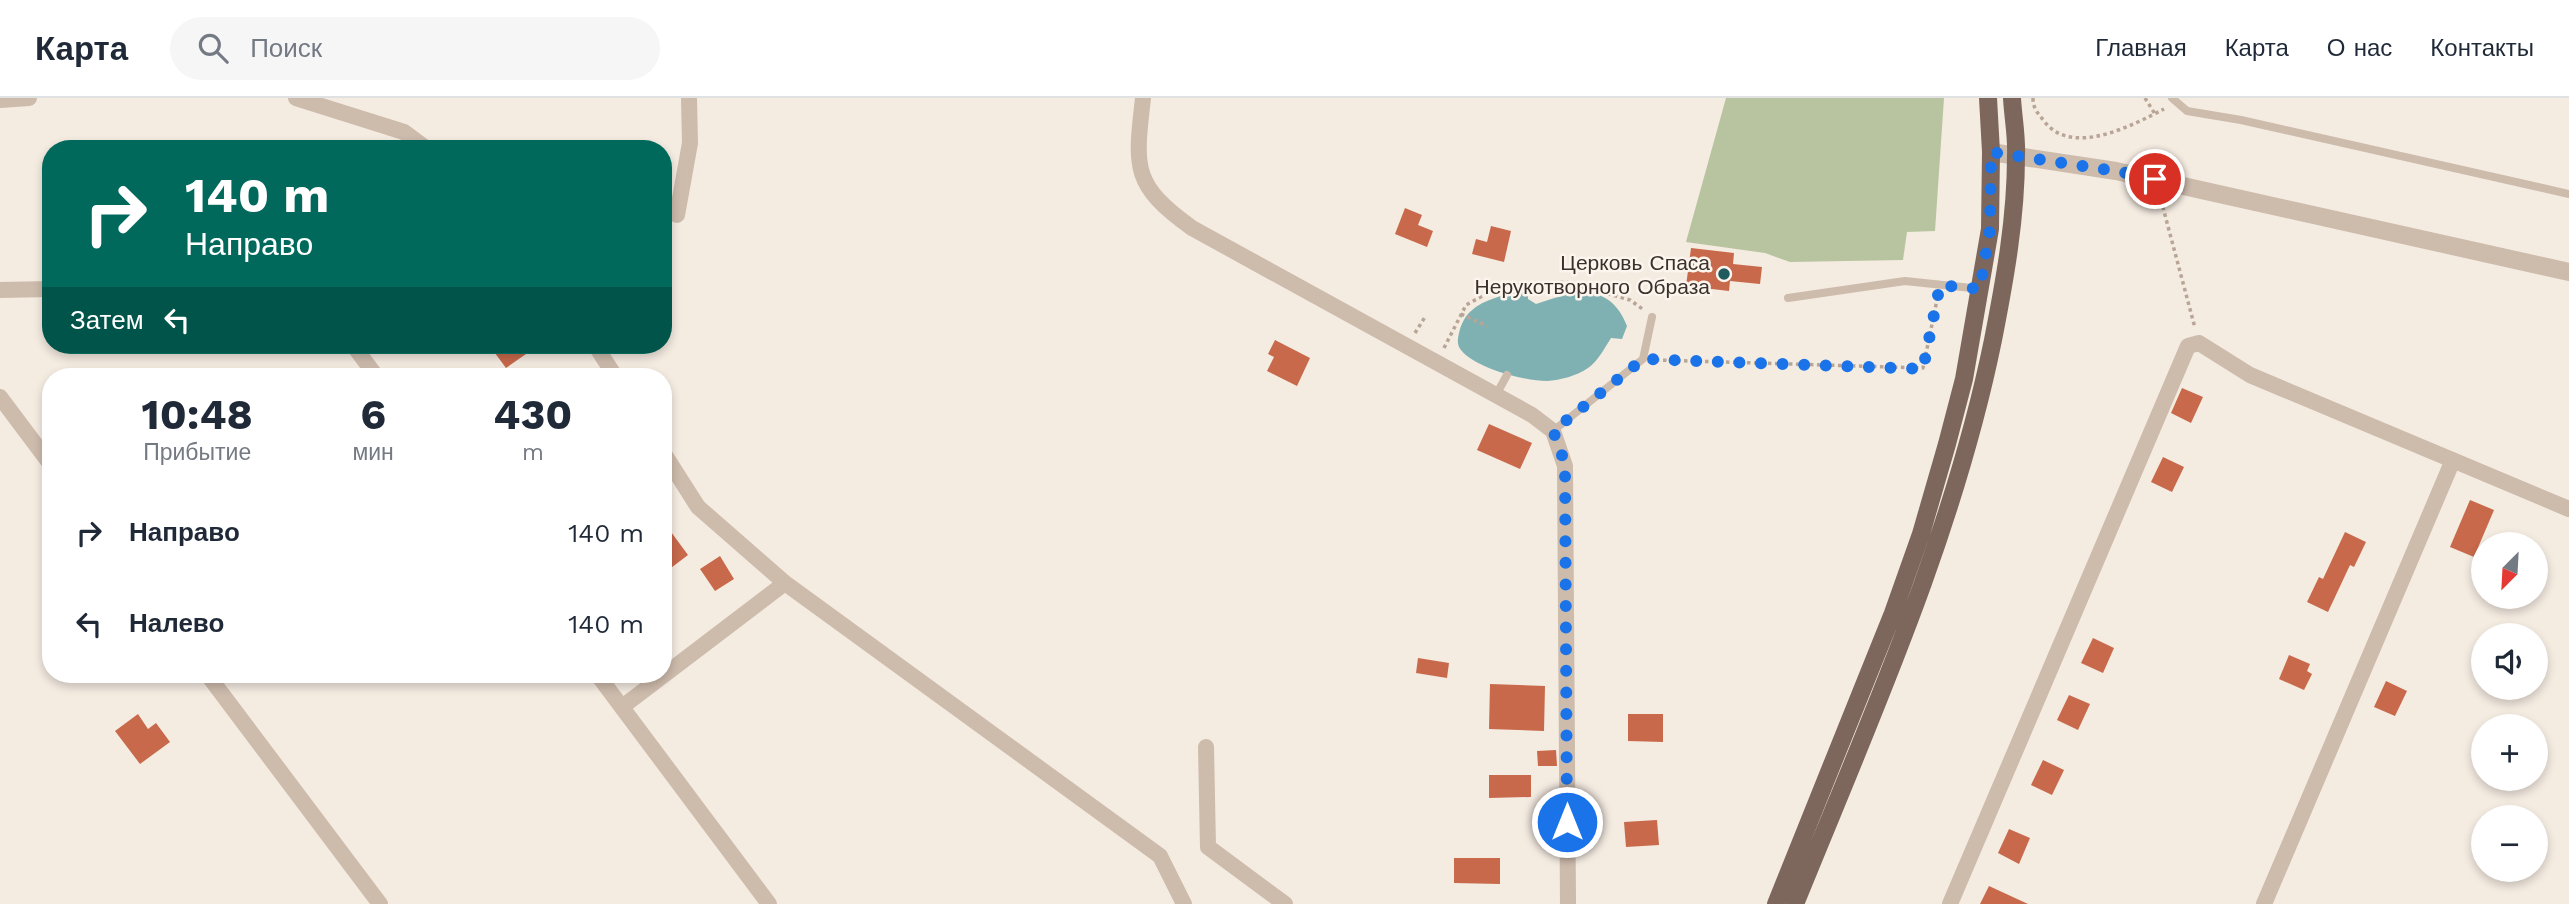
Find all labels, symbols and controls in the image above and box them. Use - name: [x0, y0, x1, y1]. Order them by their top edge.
- search box: [170, 17, 660, 80]
- text: Карта: [35, 29, 128, 68]
- icon: search: [194, 29, 232, 67]
- text: Поиск: [250, 33, 322, 63]
- text: Главная: [2095, 34, 2187, 62]
- text: Карта: [2225, 34, 2289, 62]
- text: О нас: [2327, 34, 2392, 62]
- text: Контакты: [2430, 34, 2534, 62]
- pin: [2125, 149, 2185, 209]
- icon: arrive: [2136, 160, 2174, 198]
- text: 140 m: [185, 166, 329, 224]
- icon: right: [70, 168, 161, 259]
- text: Направо: [185, 225, 313, 263]
- place label: Церковь Спаса Нерукотворного Образа: [1475, 250, 1710, 299]
- marker: Церковь Спаса Нерукотворного Образа: [1716, 266, 1732, 282]
- icon: left: [158, 301, 196, 339]
- text: Затем: [70, 305, 144, 335]
- text: 10:48: [142, 390, 253, 439]
- text: 6: [360, 390, 386, 439]
- text: 430: [493, 390, 572, 439]
- text: Прибытие: [143, 439, 251, 466]
- text: мин: [352, 439, 394, 466]
- text: m: [522, 439, 544, 466]
- icon: right: [70, 514, 108, 552]
- text: Направо: [129, 517, 240, 547]
- text: 140 m: [568, 518, 644, 548]
- north arrow: [2471, 532, 2548, 609]
- map controls: [2471, 532, 2548, 882]
- icon: left: [70, 605, 108, 643]
- text: Налево: [129, 608, 224, 638]
- text: 140 m: [568, 609, 644, 639]
- button: sound: [2471, 623, 2548, 700]
- button: +: [2471, 714, 2548, 791]
- position arrow: [1530, 785, 1604, 859]
- button: −: [2471, 805, 2548, 882]

